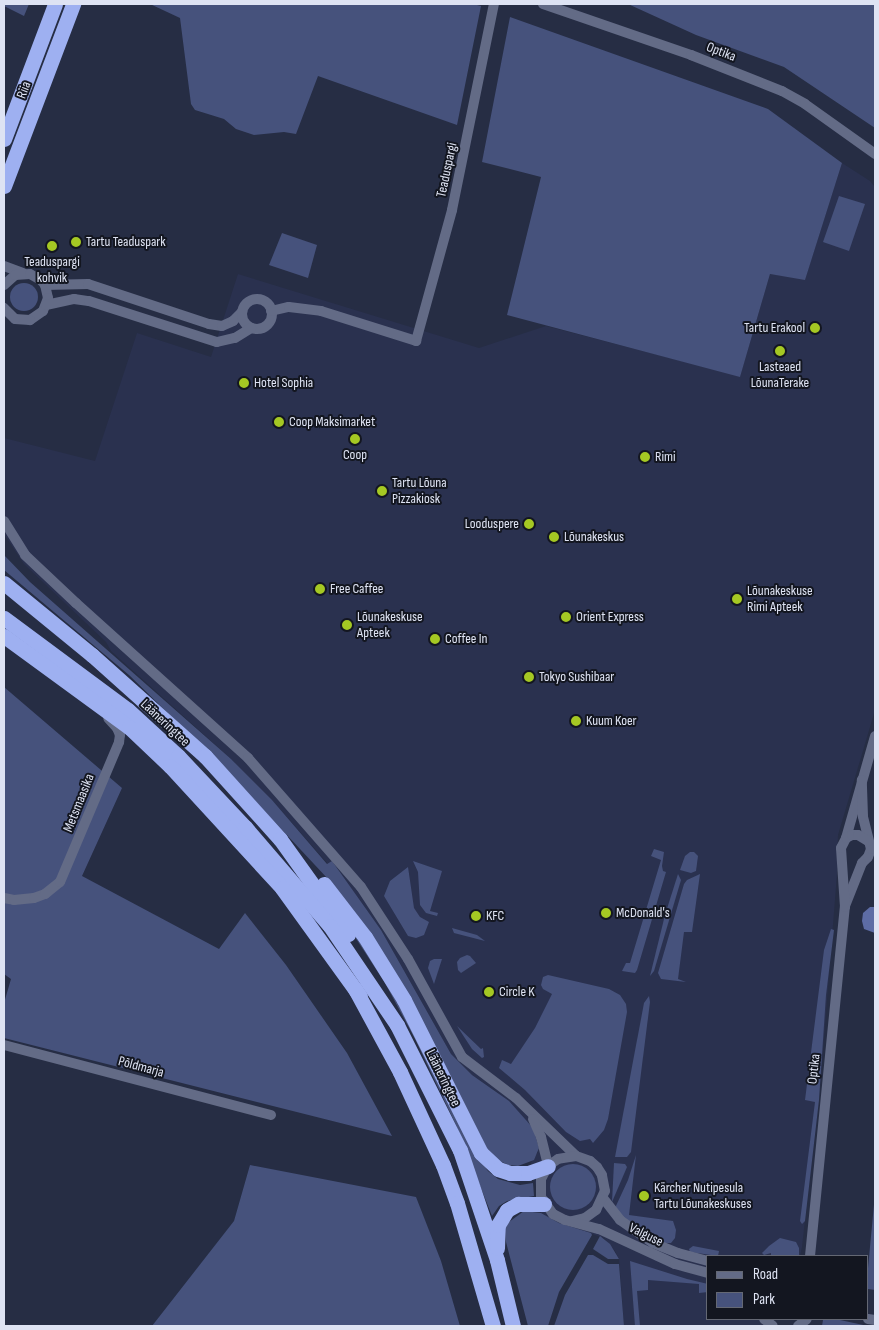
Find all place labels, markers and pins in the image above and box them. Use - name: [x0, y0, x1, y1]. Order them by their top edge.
- place label: Tartu Teaduspark: [86, 234, 166, 250]
- marker: Tartu Teaduspark: [70, 236, 82, 248]
- marker: Teaduspargi kohvik: [46, 240, 58, 252]
- place label: Teaduspargi kohvik: [24, 254, 80, 286]
- place label: Tartu Erakool: [744, 320, 805, 336]
- marker: Tartu Erakool: [809, 322, 821, 334]
- marker: Lasteaed LõunaTerake: [774, 345, 786, 357]
- place label: Lasteaed LõunaTerake: [751, 359, 809, 392]
- place label: Hotel Sophia: [254, 375, 313, 391]
- marker: Hotel Sophia: [238, 377, 250, 389]
- place label: Coop Maksimarket: [289, 414, 375, 430]
- marker: Coop Maksimarket: [273, 416, 285, 428]
- marker: Coop: [349, 433, 361, 445]
- place label: Coop: [343, 447, 367, 463]
- place label: Rimi: [655, 449, 676, 465]
- marker: Rimi: [639, 451, 651, 463]
- place label: Tartu Lõuna Pizzakiosk: [392, 475, 447, 508]
- marker: Tartu Lõuna Pizzakiosk: [376, 485, 388, 497]
- place label: Looduspere: [465, 516, 519, 532]
- marker: Looduspere: [523, 518, 535, 530]
- place label: Lõunakeskus: [564, 529, 624, 545]
- marker: Lõunakeskus: [548, 531, 560, 543]
- place label: Free Caffee: [330, 581, 383, 597]
- marker: Free Caffee: [314, 583, 326, 595]
- place label: Lõunakeskuse Rimi Apteek: [747, 583, 813, 616]
- marker: Lõunakeskuse Rimi Apteek: [731, 593, 743, 605]
- place label: Lõunakeskuse Apteek: [357, 609, 423, 642]
- place label: Orient Express: [576, 609, 644, 625]
- marker: Orient Express: [560, 611, 572, 623]
- marker: Lõunakeskuse Apteek: [341, 619, 353, 631]
- place label: Coffee In: [445, 631, 487, 647]
- marker: Coffee In: [429, 633, 441, 645]
- place label: Tokyo Sushibaar: [539, 669, 614, 685]
- marker: Tokyo Sushibaar: [523, 671, 535, 683]
- place label: Kuum Koer: [586, 713, 637, 729]
- marker: Kuum Koer: [570, 715, 582, 727]
- place label: McDonald's: [616, 905, 670, 921]
- marker: McDonald's: [600, 907, 612, 919]
- place label: KFC: [486, 908, 504, 924]
- marker: KFC: [470, 910, 482, 922]
- place label: Circle K: [499, 984, 535, 1000]
- marker: Circle K: [483, 986, 495, 998]
- place label: Kärcher Nutipesula Tartu Lõunakeskuses: [654, 1180, 751, 1212]
- marker: Kärcher Nutipesula Tartu Lõunakeskuses: [638, 1190, 650, 1202]

